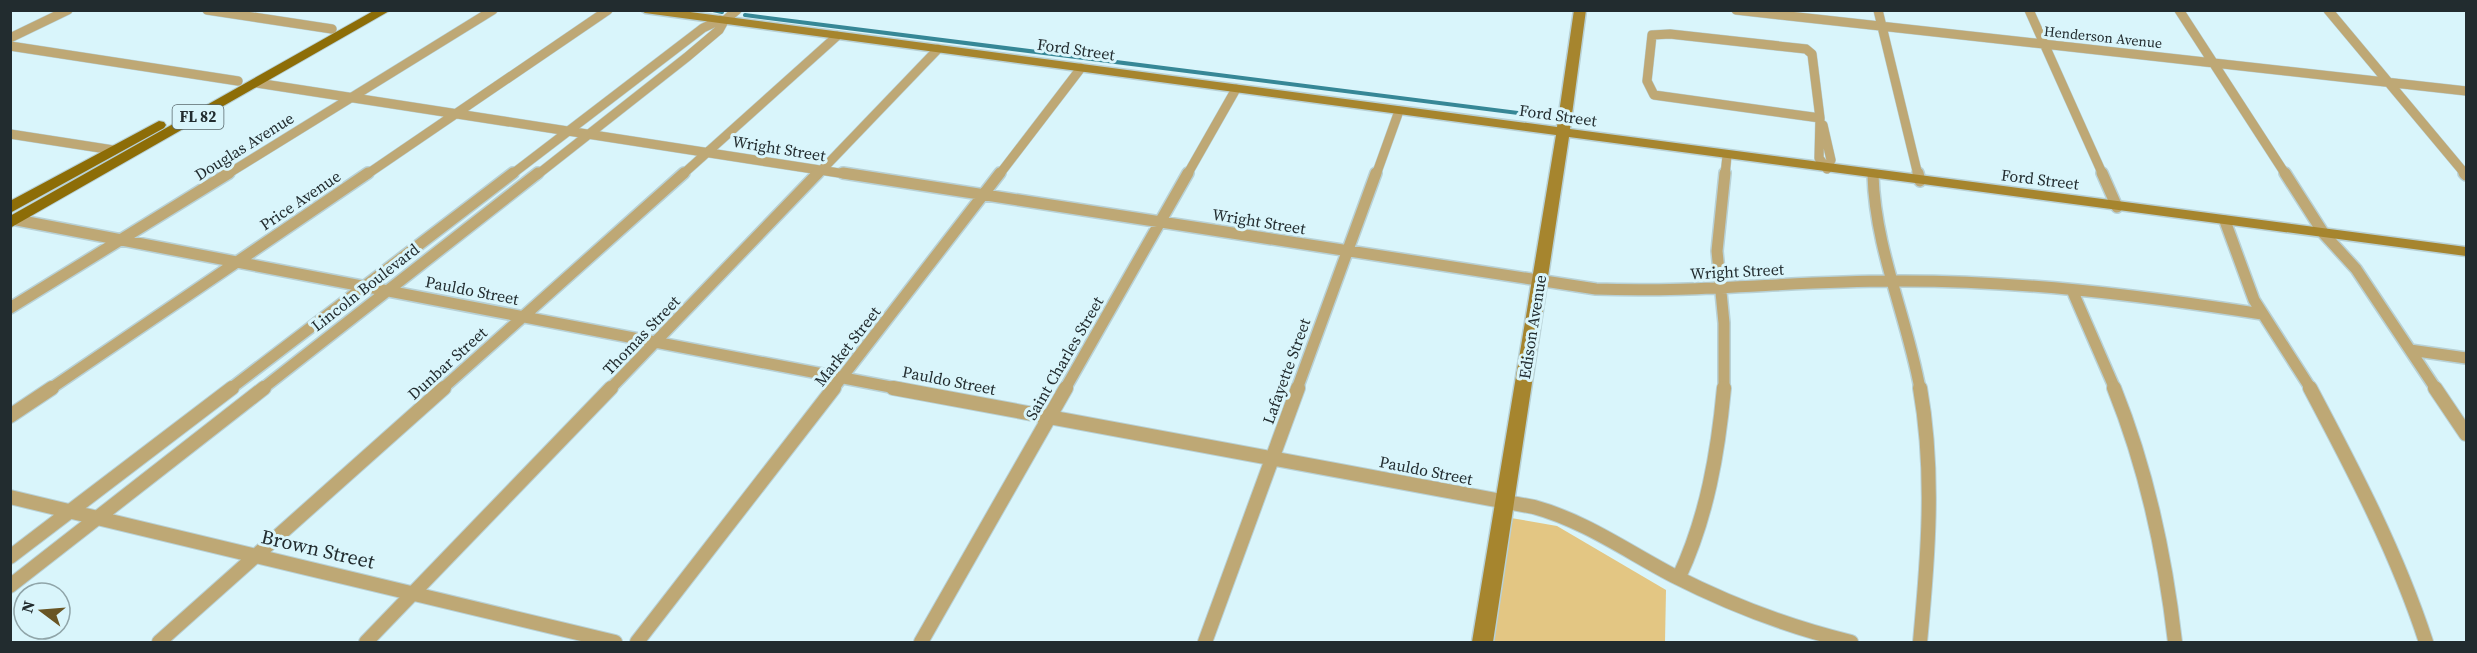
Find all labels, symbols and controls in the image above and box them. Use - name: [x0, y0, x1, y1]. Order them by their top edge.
- street label: Henderson Avenue: [2043, 21, 2163, 53]
- street label: Ford Street: [1036, 33, 1117, 65]
- street label: Ford Street: [1518, 99, 1599, 131]
- road number: FL 82: [172, 105, 224, 129]
- street label: Douglas Avenue: [190, 107, 298, 185]
- street label: Wright Street: [731, 130, 828, 166]
- street label: Ford Street: [2000, 163, 2081, 195]
- street label: Price Avenue: [255, 165, 345, 235]
- street label: Wright Street: [1211, 203, 1308, 239]
- street label: Lincoln Boulevard: [307, 238, 423, 336]
- street label: Wright Street: [1689, 258, 1785, 284]
- street label: Pauldo Street: [423, 270, 521, 310]
- street label: Edison Avenue: [1513, 273, 1551, 381]
- street label: Thomas Street: [597, 290, 685, 380]
- street label: Saint Charles Street: [1020, 292, 1109, 424]
- street label: Market Street: [809, 301, 886, 390]
- street label: Lafayette Street: [1257, 314, 1316, 427]
- street label: Dunbar Street: [403, 321, 492, 404]
- street label: Pauldo Street: [900, 360, 998, 400]
- street label: Pauldo Street: [1377, 450, 1475, 490]
- street label: Brown Street: [259, 522, 378, 576]
- north arrow: [12, 581, 72, 641]
- text: N: [15, 598, 40, 615]

